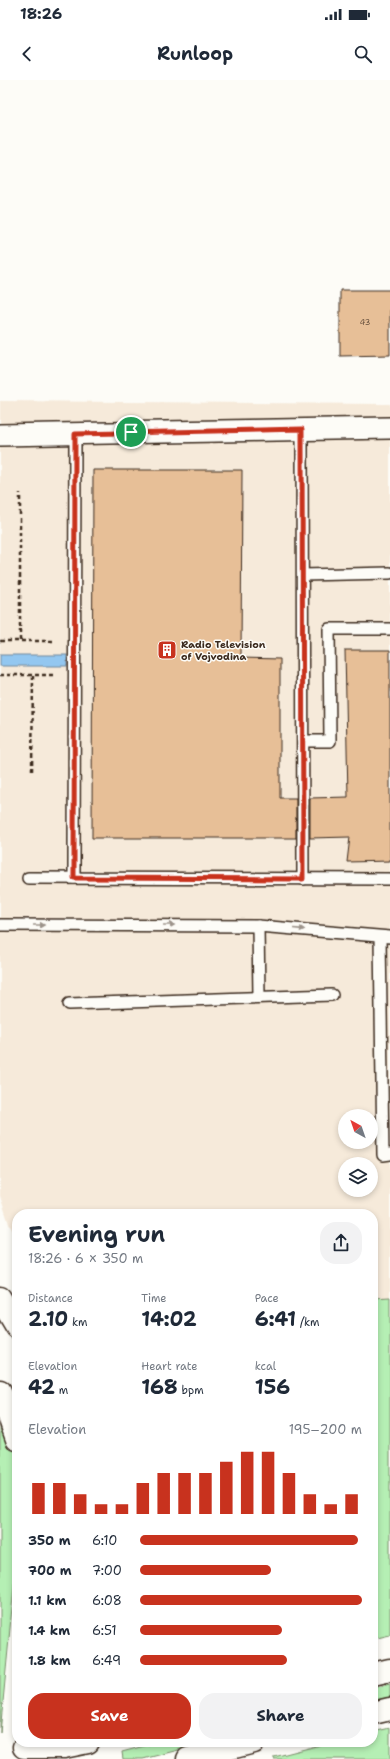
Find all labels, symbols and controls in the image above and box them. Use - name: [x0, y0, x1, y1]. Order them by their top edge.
- text: 18:26: [20, 4, 62, 24]
- text: Runloop: [157, 42, 233, 66]
- icon: back: [16, 43, 38, 65]
- icon: search: [352, 43, 374, 65]
- house number: 43: [360, 317, 370, 328]
- pin: [114, 415, 148, 449]
- icon: arrive: [120, 421, 142, 443]
- place label: Radio Television of Vojvodina: [181, 638, 266, 663]
- building icon: Radio Television of Vojvodina: [156, 639, 178, 661]
- one-way arrow: [33, 922, 46, 928]
- one-way arrow: [163, 922, 176, 928]
- one-way arrow: [293, 926, 305, 933]
- north arrow: [338, 1109, 378, 1149]
- map controls: [338, 1109, 378, 1197]
- button: layers: [338, 1157, 378, 1197]
- text: Evening run: [28, 1220, 165, 1249]
- button: share: [320, 1222, 362, 1264]
- text: 18:26 · 6 × 350 m: [28, 1250, 143, 1267]
- text: Distance: [28, 1291, 73, 1306]
- text: Time: [141, 1291, 167, 1306]
- text: Pace: [255, 1291, 279, 1306]
- text: 2.10: [28, 1306, 68, 1332]
- text: 14:02: [141, 1306, 197, 1332]
- text: 6:41: [255, 1306, 296, 1332]
- text: km: [68, 1315, 88, 1330]
- text: /km: [296, 1315, 320, 1330]
- text: Elevation: [28, 1359, 77, 1374]
- text: Heart rate: [141, 1359, 197, 1374]
- text: kcal: [255, 1359, 276, 1374]
- text: 42: [28, 1374, 55, 1400]
- text: 168: [141, 1374, 178, 1400]
- text: 156: [255, 1374, 290, 1400]
- text: m: [55, 1383, 68, 1398]
- text: bpm: [178, 1383, 204, 1398]
- text: Elevation: [28, 1421, 86, 1438]
- text: 195–200 m: [289, 1421, 362, 1438]
- text: 350 m: [28, 1532, 71, 1549]
- text: 6:10: [92, 1532, 117, 1549]
- text: 700 m: [28, 1562, 72, 1579]
- text: 7:00: [92, 1562, 122, 1579]
- text: 1.1 km: [28, 1592, 66, 1609]
- text: 6:08: [92, 1592, 122, 1609]
- text: 1.4 km: [28, 1622, 70, 1639]
- text: 6:51: [92, 1622, 117, 1639]
- text: 1.8 km: [28, 1652, 71, 1669]
- text: 6:49: [92, 1652, 121, 1669]
- button: Save: [28, 1693, 191, 1739]
- button: Share: [199, 1693, 362, 1739]

